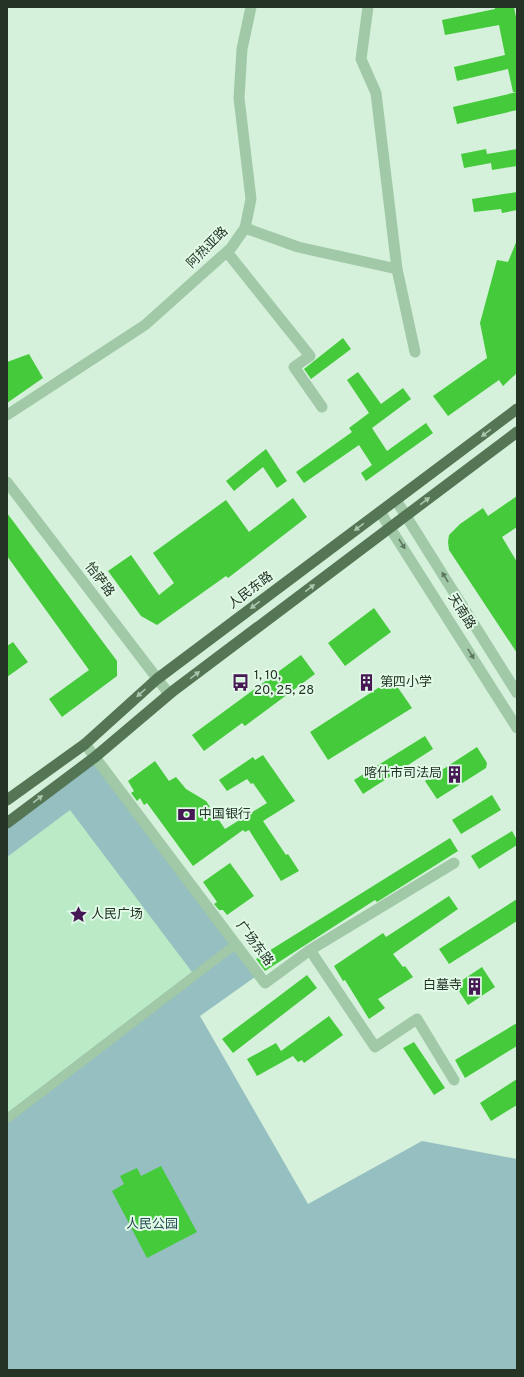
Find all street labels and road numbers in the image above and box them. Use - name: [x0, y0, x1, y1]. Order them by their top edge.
- street label: 阿热亚路: [183, 223, 232, 272]
- street label: 恰萨路: [81, 559, 118, 600]
- street label: 人民东路: [225, 569, 277, 613]
- street label: 天南路: [444, 591, 478, 633]
- street label: 广场东路: [232, 918, 276, 970]

